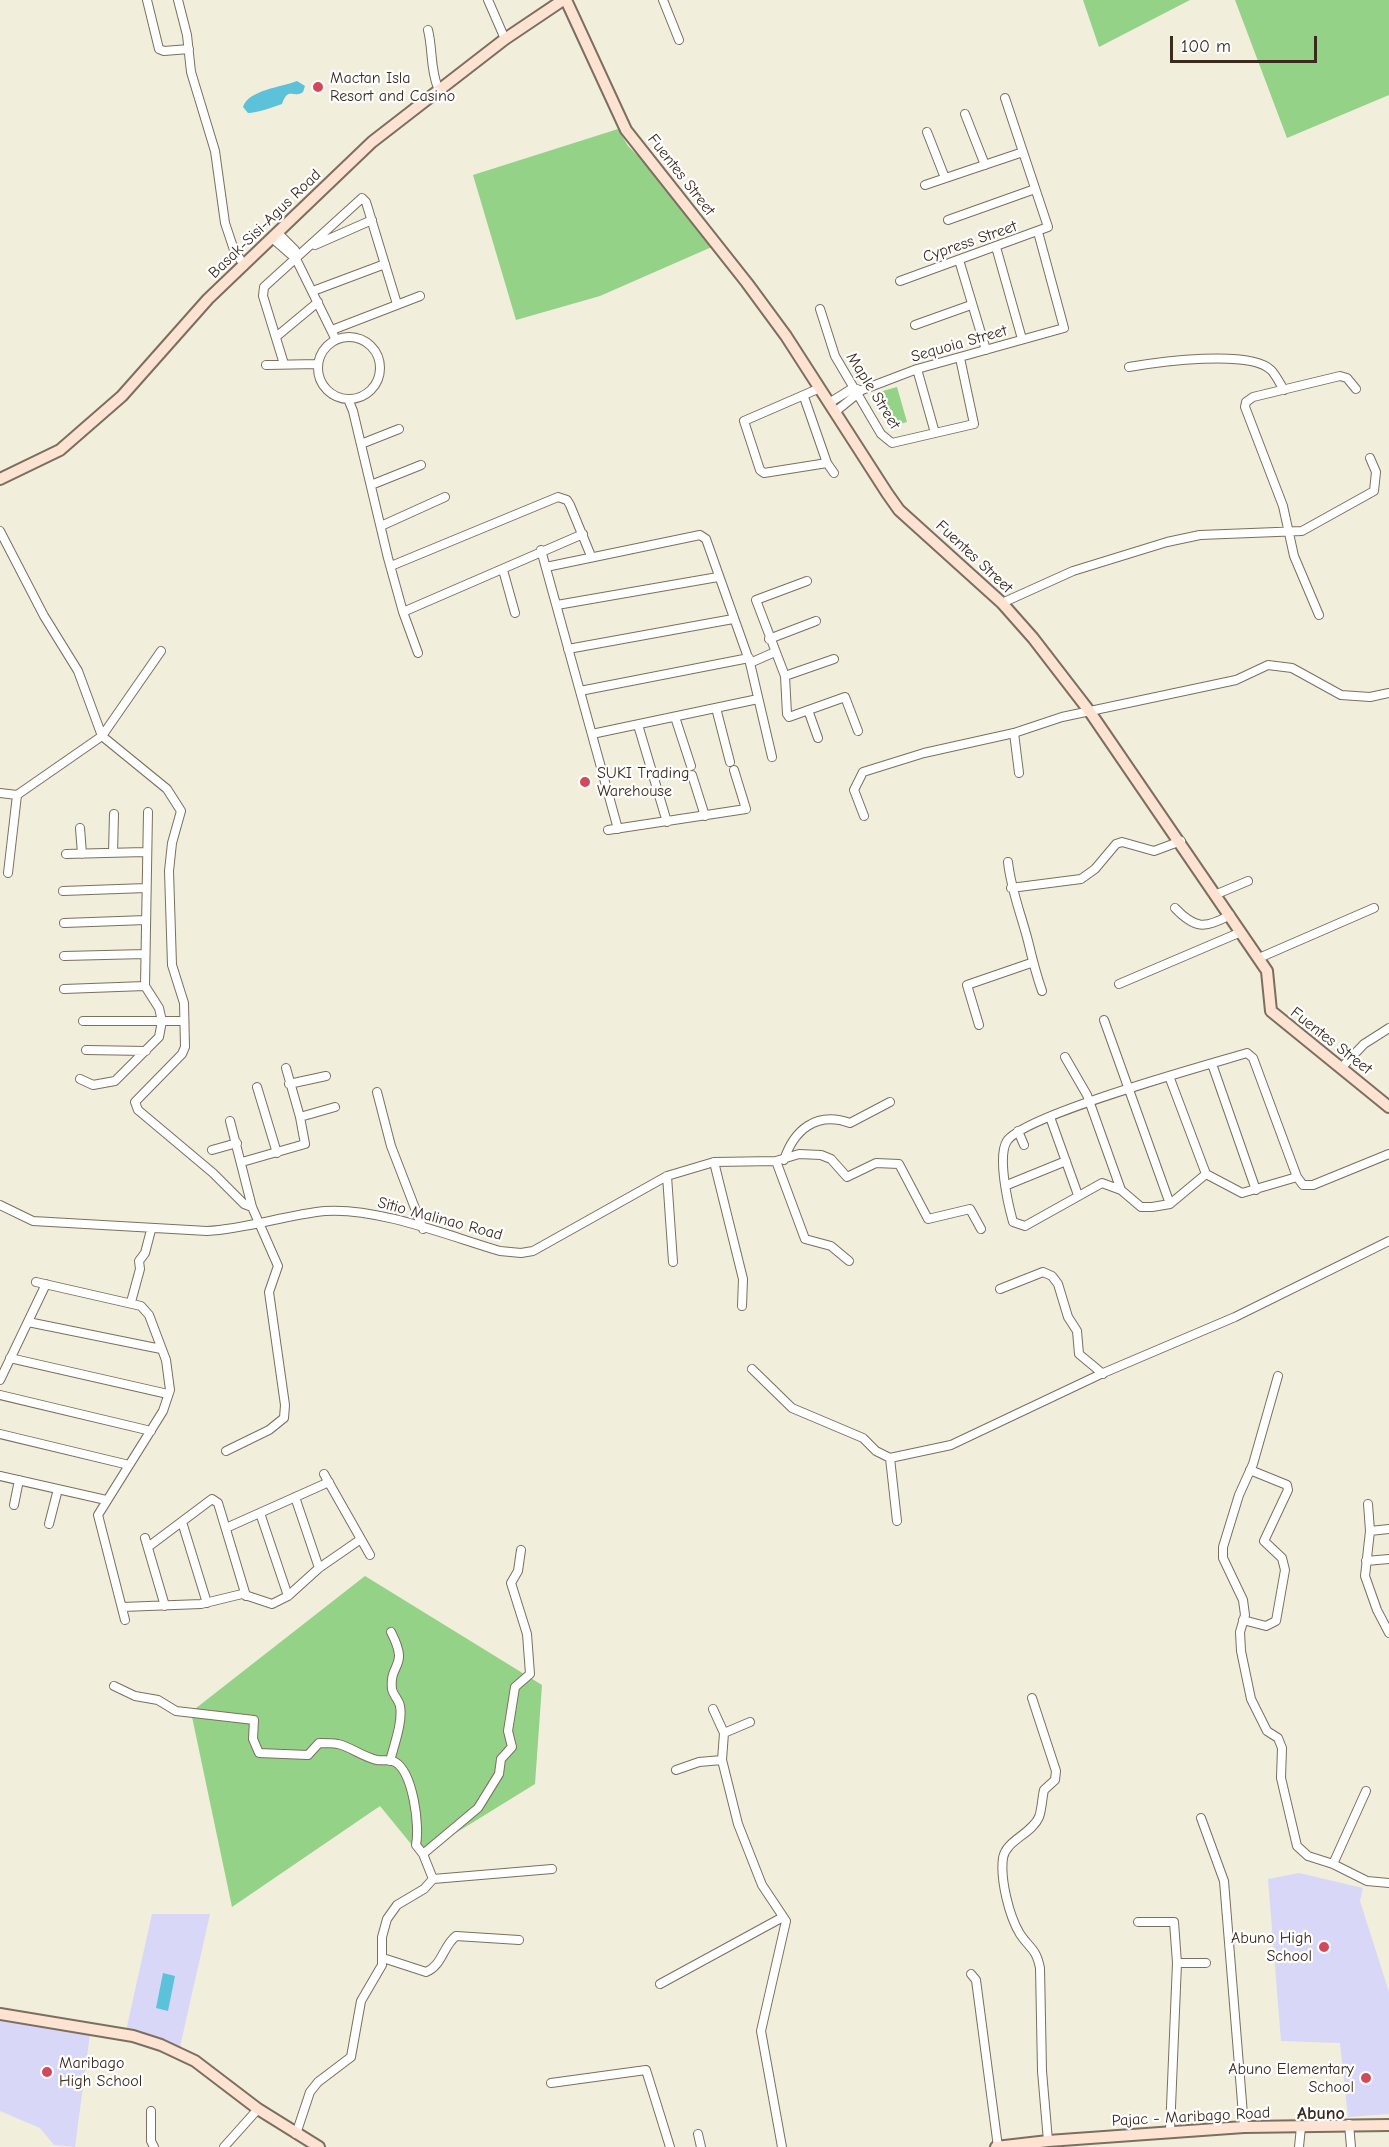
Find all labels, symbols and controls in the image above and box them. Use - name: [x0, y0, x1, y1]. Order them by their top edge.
- scale bar: [1173, 24, 1320, 62]
- text: 100 m: [1181, 36, 1231, 57]
- place label: Mactan Isla Resort and Casino: [330, 68, 455, 106]
- marker: Mactan Isla Resort and Casino: [311, 80, 325, 94]
- street label: Fuentes Street: [643, 130, 719, 220]
- street label: Basak-Sisi-Agus Road: [205, 165, 325, 283]
- street label: Cypress Street: [920, 217, 1020, 267]
- street label: Sequoia Street: [909, 321, 1009, 367]
- street label: Maple Street: [842, 349, 904, 433]
- street label: Fuentes Street: [931, 516, 1017, 598]
- place label: SUKI Trading Warehouse: [597, 763, 690, 801]
- marker: SUKI Trading Warehouse: [578, 775, 592, 789]
- street label: Fuentes Street: [1286, 1003, 1376, 1079]
- street label: Sitio Malinao Road: [375, 1193, 505, 1245]
- place label: Abuno High School: [1231, 1928, 1312, 1966]
- marker: Abuno High School: [1317, 1940, 1331, 1954]
- place label: Maribago High School: [59, 2053, 142, 2091]
- place label: Abuno Elementary School: [1228, 2059, 1354, 2097]
- marker: Maribago High School: [40, 2065, 54, 2079]
- marker: Abuno Elementary School: [1359, 2071, 1373, 2085]
- street label: Pajac - Maribago Road: [1111, 2103, 1271, 2131]
- district label: Abuno: [1297, 2103, 1345, 2125]

